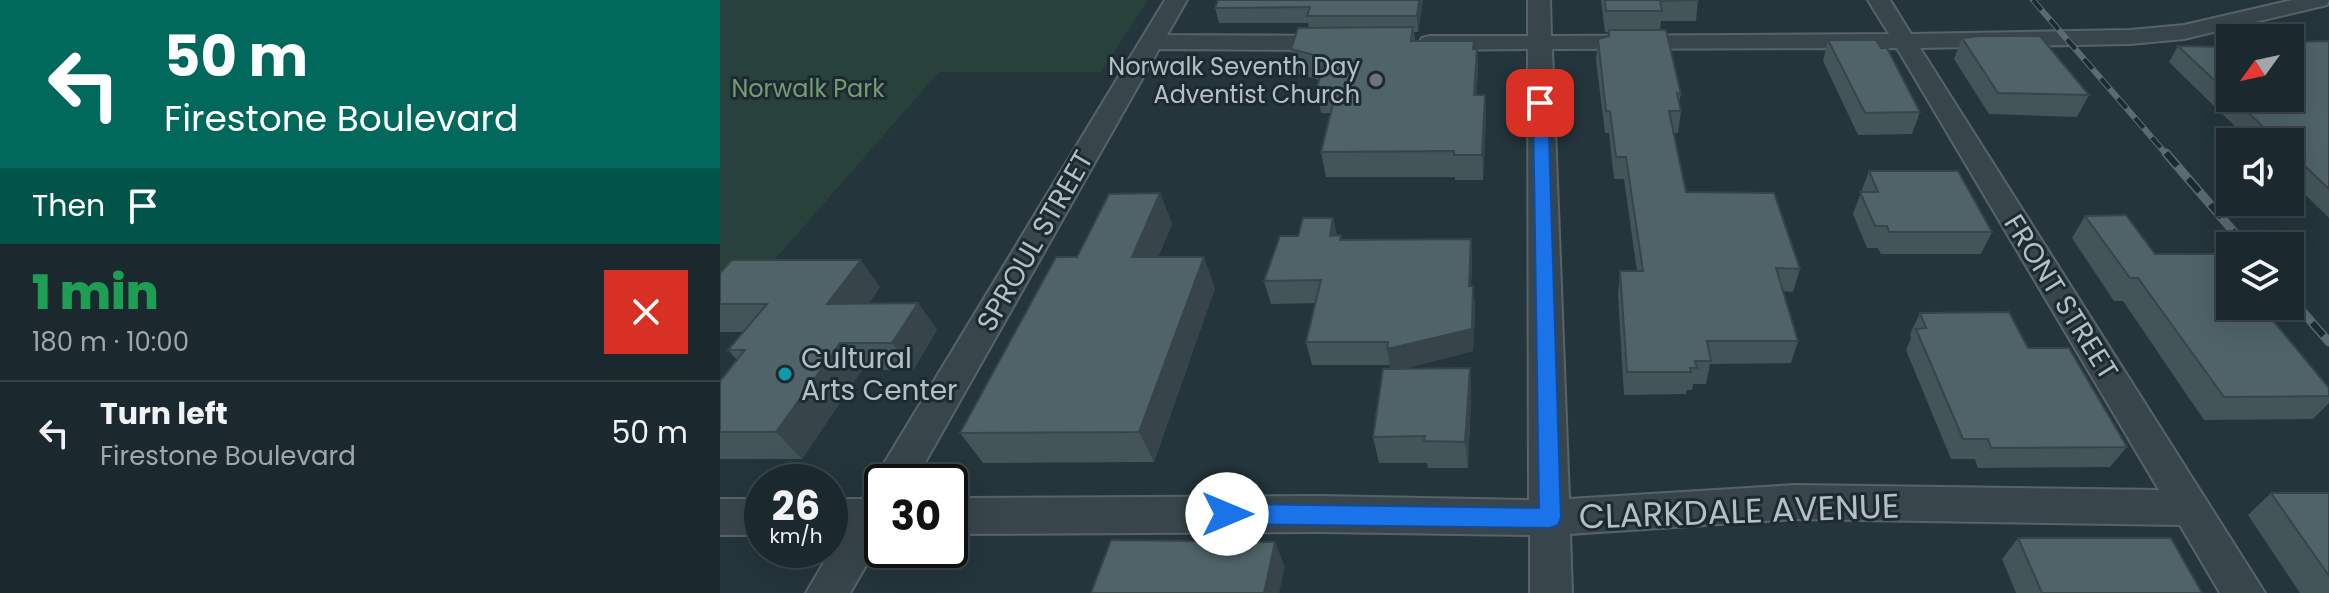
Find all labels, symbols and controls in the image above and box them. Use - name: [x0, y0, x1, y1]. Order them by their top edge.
- text: 50 m: [164, 17, 308, 96]
- north arrow: [2216, 24, 2304, 112]
- map controls: [2216, 24, 2304, 320]
- icon: left: [32, 32, 136, 136]
- place label: Norwalk Seventh Day Adventist Church: [1108, 50, 1360, 111]
- pin: [1506, 69, 1574, 137]
- marker: Norwalk Seventh Day Adventist Church: [1367, 71, 1385, 89]
- park label: Norwalk Park: [731, 72, 885, 105]
- icon: arrive: [1518, 81, 1562, 125]
- text: Firestone Boulevard: [164, 93, 518, 144]
- button: sound: [2216, 128, 2304, 216]
- street label: SPROUL STREET: [967, 144, 1103, 338]
- text: Then: [32, 184, 105, 227]
- icon: arrive: [121, 184, 165, 228]
- street label: FRONT STREET: [1995, 207, 2127, 387]
- button: layers: [2216, 232, 2304, 320]
- text: 1 min: [32, 259, 159, 326]
- button: close: [604, 270, 688, 354]
- text: 180 m · 10:00: [32, 324, 189, 360]
- place label: Cultural Arts Center: [801, 339, 958, 410]
- marker: Cultural Arts Center: [776, 365, 794, 383]
- text: Turn left: [100, 392, 228, 435]
- icon: left: [32, 411, 76, 455]
- text: 50 m: [611, 411, 688, 454]
- text: Firestone Boulevard: [100, 438, 356, 474]
- speed limit sign: 30: [864, 464, 968, 568]
- position arrow: [1185, 472, 1269, 556]
- text: 26: [772, 478, 820, 534]
- street label: CLARKDALE AVENUE: [1578, 481, 1900, 541]
- text: km/h: [769, 522, 823, 550]

